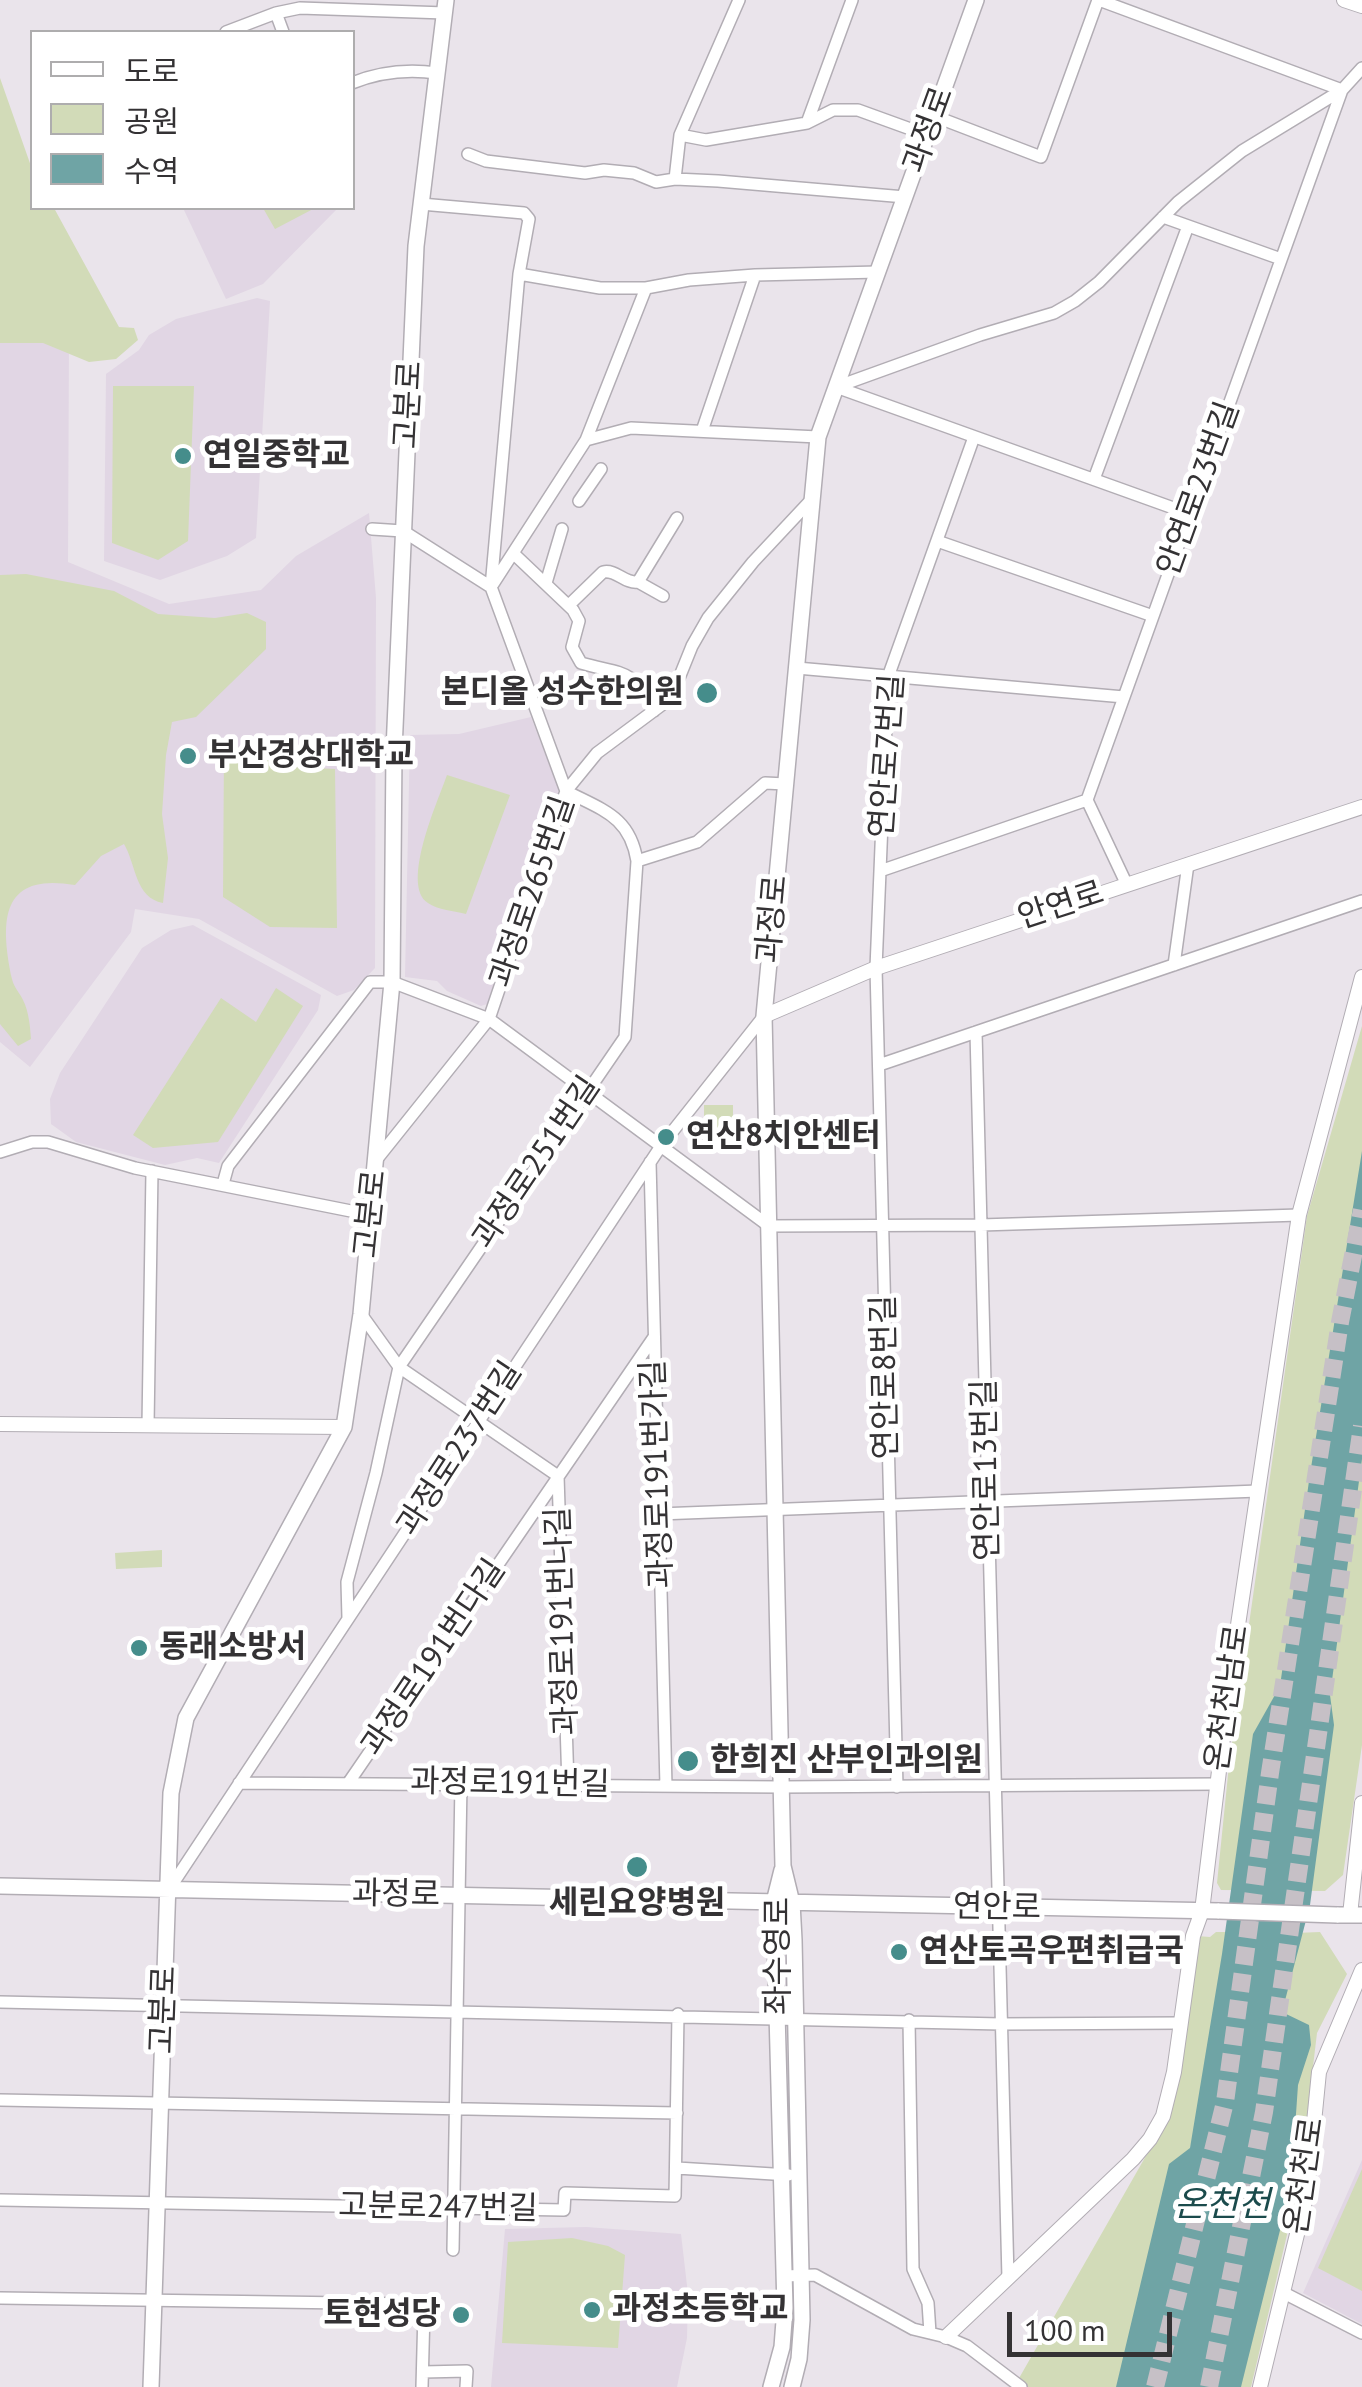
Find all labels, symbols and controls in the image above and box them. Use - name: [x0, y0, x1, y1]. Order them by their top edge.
- legend: [30, 30, 355, 210]
- text: 도로: [124, 51, 179, 90]
- street label: 과정로: [896, 82, 962, 178]
- text: 공원: [124, 101, 179, 140]
- text: 수역: [124, 151, 179, 190]
- street label: 고분로: [388, 360, 430, 450]
- street label: 안연로23번길: [1150, 397, 1248, 581]
- place label: 연일중학교: [203, 437, 350, 475]
- marker: 연일중학교: [172, 445, 194, 467]
- street label: 연안로7번길: [863, 673, 913, 839]
- place label: 본디올 성수한의원: [440, 674, 684, 712]
- marker: 본디올 성수한의원: [694, 680, 720, 706]
- place label: 부산경상대학교: [208, 737, 414, 775]
- marker: 부산경상대학교: [177, 745, 199, 767]
- street label: 과정로265번길: [482, 791, 584, 993]
- street label: 과정로: [750, 873, 796, 965]
- street label: 안연로: [1013, 874, 1109, 938]
- street label: 과정로251번길: [465, 1070, 609, 1256]
- place label: 연산8치안센터: [686, 1118, 881, 1156]
- marker: 연산8치안센터: [655, 1126, 677, 1148]
- street label: 고분로: [347, 1168, 395, 1260]
- street label: 연안로8번길: [865, 1294, 907, 1460]
- street label: 과정로237번길: [390, 1355, 530, 1543]
- street label: 과정로191번가길: [635, 1359, 681, 1589]
- street label: 연안로13번길: [966, 1379, 1008, 1561]
- street label: 과정로191번나길: [540, 1506, 586, 1736]
- street label: 과정로191번다길: [354, 1552, 514, 1764]
- street label: 온천천남로: [1199, 1622, 1257, 1774]
- place label: 동래소방서: [159, 1629, 306, 1667]
- marker: 동래소방서: [128, 1637, 150, 1659]
- place label: 한희진 산부인과의원: [710, 1742, 983, 1780]
- marker: 한희진 산부인과의원: [675, 1748, 701, 1774]
- street label: 과정로191번길: [410, 1763, 610, 1805]
- marker: 세린요양병원: [624, 1854, 650, 1880]
- street label: 과정로: [352, 1875, 440, 1915]
- place label: 세린요양병원: [549, 1885, 725, 1923]
- street label: 연안로: [953, 1888, 1041, 1928]
- street label: 좌수영로: [760, 1897, 798, 2015]
- place label: 연산토곡우편취급국: [919, 1933, 1184, 1971]
- marker: 연산토곡우편취급국: [888, 1941, 910, 1963]
- street label: 고분로: [143, 1965, 185, 2055]
- street label: 온천천로: [1278, 2115, 1332, 2237]
- water label: 온천천: [1174, 2185, 1270, 2227]
- street label: 고분로247번길: [338, 2187, 538, 2229]
- place label: 과정초등학교: [612, 2291, 789, 2329]
- scale bar: [1012, 2292, 1177, 2354]
- place label: 토현성당: [323, 2296, 441, 2334]
- marker: 과정초등학교: [581, 2299, 603, 2321]
- marker: 토현성당: [450, 2304, 472, 2326]
- text: 100 m: [1024, 2310, 1105, 2349]

